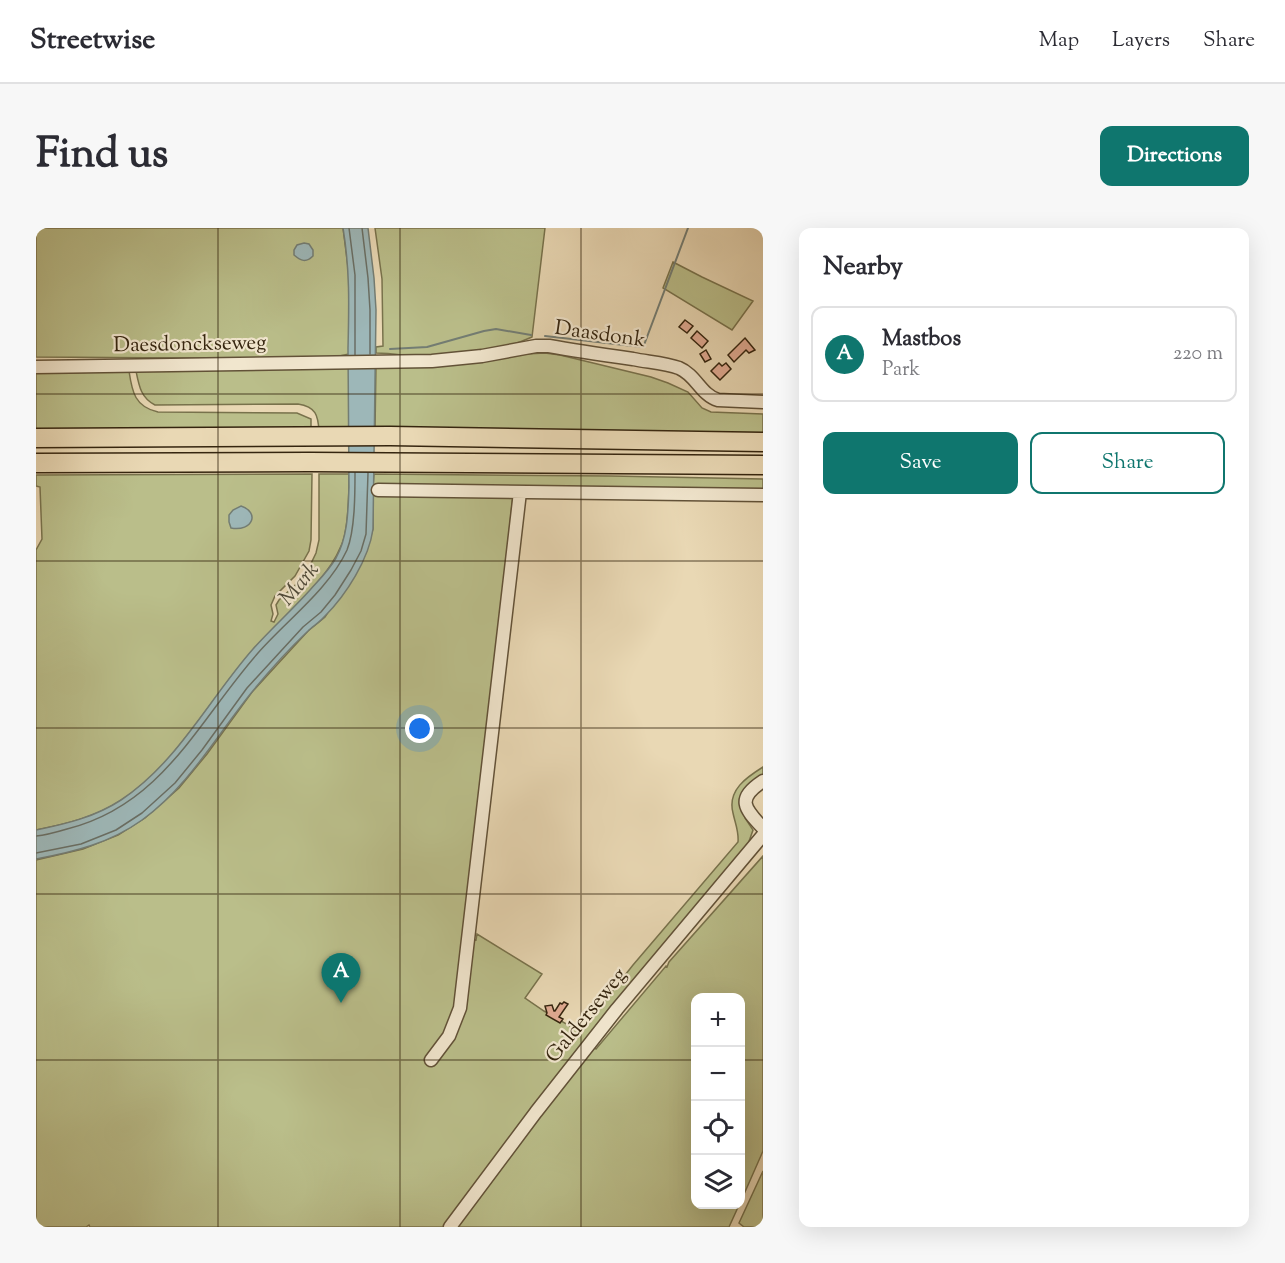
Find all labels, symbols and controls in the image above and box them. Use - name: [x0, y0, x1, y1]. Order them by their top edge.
- text: Streetwise: [30, 21, 155, 61]
- text: Map: [1039, 26, 1079, 56]
- text: Layers: [1112, 26, 1170, 56]
- text: Share: [1203, 26, 1255, 56]
- text: Find us: [36, 126, 168, 186]
- button: Directions: [1100, 126, 1249, 186]
- text: Nearby: [823, 249, 903, 286]
- street label: Daasdonk: [553, 314, 648, 356]
- text: Mastbos: [882, 324, 961, 356]
- street label: Daesdonckseweg: [113, 329, 267, 361]
- text: A: [836, 340, 853, 369]
- text: 220 m: [1173, 340, 1223, 369]
- text: Park: [882, 356, 920, 385]
- button: Save: [823, 432, 1018, 494]
- button: Share: [1030, 432, 1225, 494]
- water label: Mark: [272, 556, 328, 614]
- your location: [405, 714, 434, 743]
- pin: A: [322, 954, 360, 1003]
- street label: Galderseweg: [539, 962, 635, 1070]
- map controls: [691, 993, 745, 1209]
- button: +: [691, 993, 745, 1047]
- button: −: [691, 1047, 745, 1101]
- button: locate: [691, 1101, 745, 1155]
- button: layers: [691, 1155, 745, 1209]

